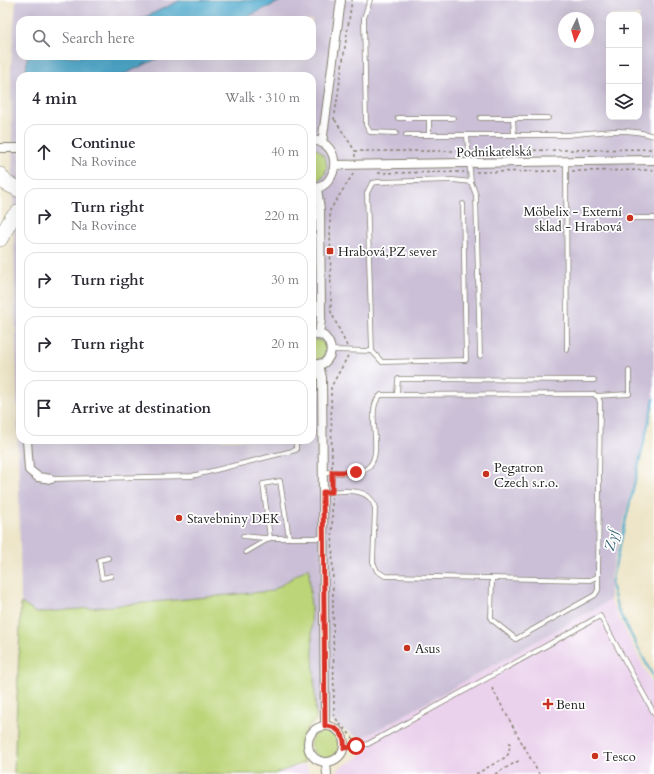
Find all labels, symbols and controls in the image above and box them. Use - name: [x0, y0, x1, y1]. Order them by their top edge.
- north arrow: [558, 12, 594, 48]
- map controls: [606, 12, 642, 120]
- button: +: [606, 12, 642, 48]
- search box: [16, 16, 316, 60]
- icon: search: [30, 27, 52, 49]
- text: Search here: [62, 28, 135, 48]
- button: −: [606, 48, 642, 84]
- button: layers: [606, 84, 642, 120]
- text: 4 min: [32, 87, 77, 110]
- text: Walk · 310 m: [225, 89, 300, 107]
- text: Continue: [71, 133, 136, 153]
- icon: ahead: [33, 141, 55, 163]
- street label: Podnikatelská: [456, 142, 532, 162]
- text: 40 m: [271, 143, 299, 161]
- text: Na Rovince: [71, 153, 137, 171]
- text: Turn right: [71, 197, 144, 217]
- place label: Möbelix - Externí sklad - Hrabová: [523, 203, 622, 236]
- icon: right: [33, 205, 55, 227]
- text: 220 m: [265, 207, 299, 225]
- marker: Möbelix - Externí sklad - Hrabová: [625, 213, 635, 223]
- text: Na Rovince: [71, 217, 137, 235]
- place label: Hrabová,PZ sever: [338, 243, 437, 261]
- marker: Hrabová,PZ sever: [325, 246, 335, 256]
- icon: right: [33, 269, 55, 291]
- text: Turn right: [71, 270, 144, 290]
- text: 30 m: [271, 271, 299, 289]
- icon: right: [33, 333, 55, 355]
- text: Turn right: [71, 334, 144, 354]
- text: 20 m: [271, 335, 299, 353]
- icon: arrive: [33, 397, 55, 419]
- text: Arrive at destination: [71, 398, 211, 418]
- place label: Pegatron Czech s.r.o.: [494, 459, 558, 492]
- route end: [347, 463, 365, 481]
- marker: Pegatron Czech s.r.o.: [481, 469, 491, 479]
- place label: Stavebniny DEK: [187, 510, 280, 528]
- marker: Stavebniny DEK: [174, 513, 184, 523]
- water label: Zyf: [600, 525, 624, 553]
- place label: Asus: [415, 640, 440, 658]
- marker: Asus: [402, 643, 412, 653]
- place label: Benu: [556, 696, 585, 714]
- marker: Benu: [543, 699, 553, 709]
- route start: [347, 737, 365, 755]
- place label: Tesco: [603, 748, 636, 766]
- marker: Tesco: [590, 751, 600, 761]

